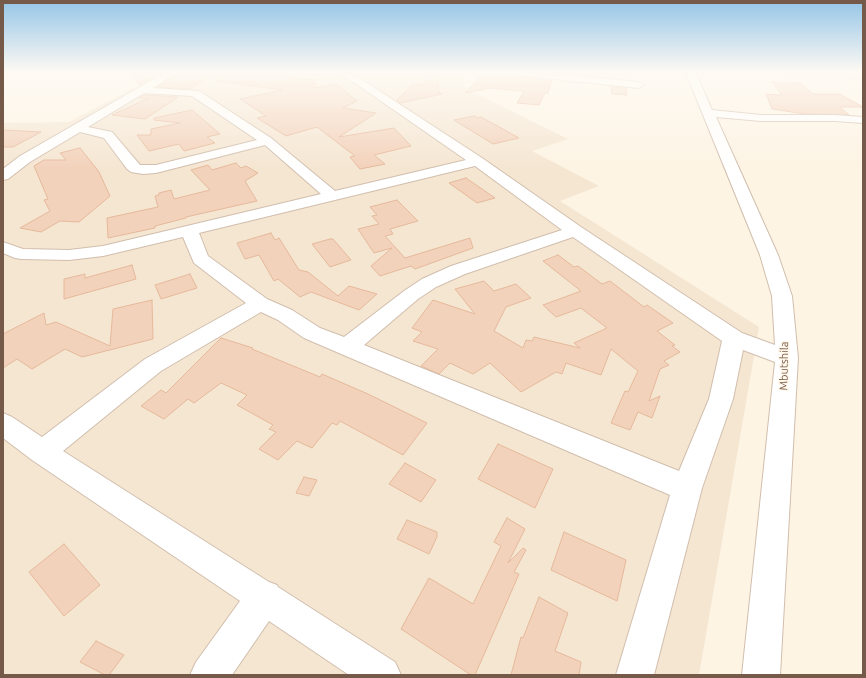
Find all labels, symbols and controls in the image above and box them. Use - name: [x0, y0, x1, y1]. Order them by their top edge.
- street label: Mbutshila: [777, 341, 791, 391]

